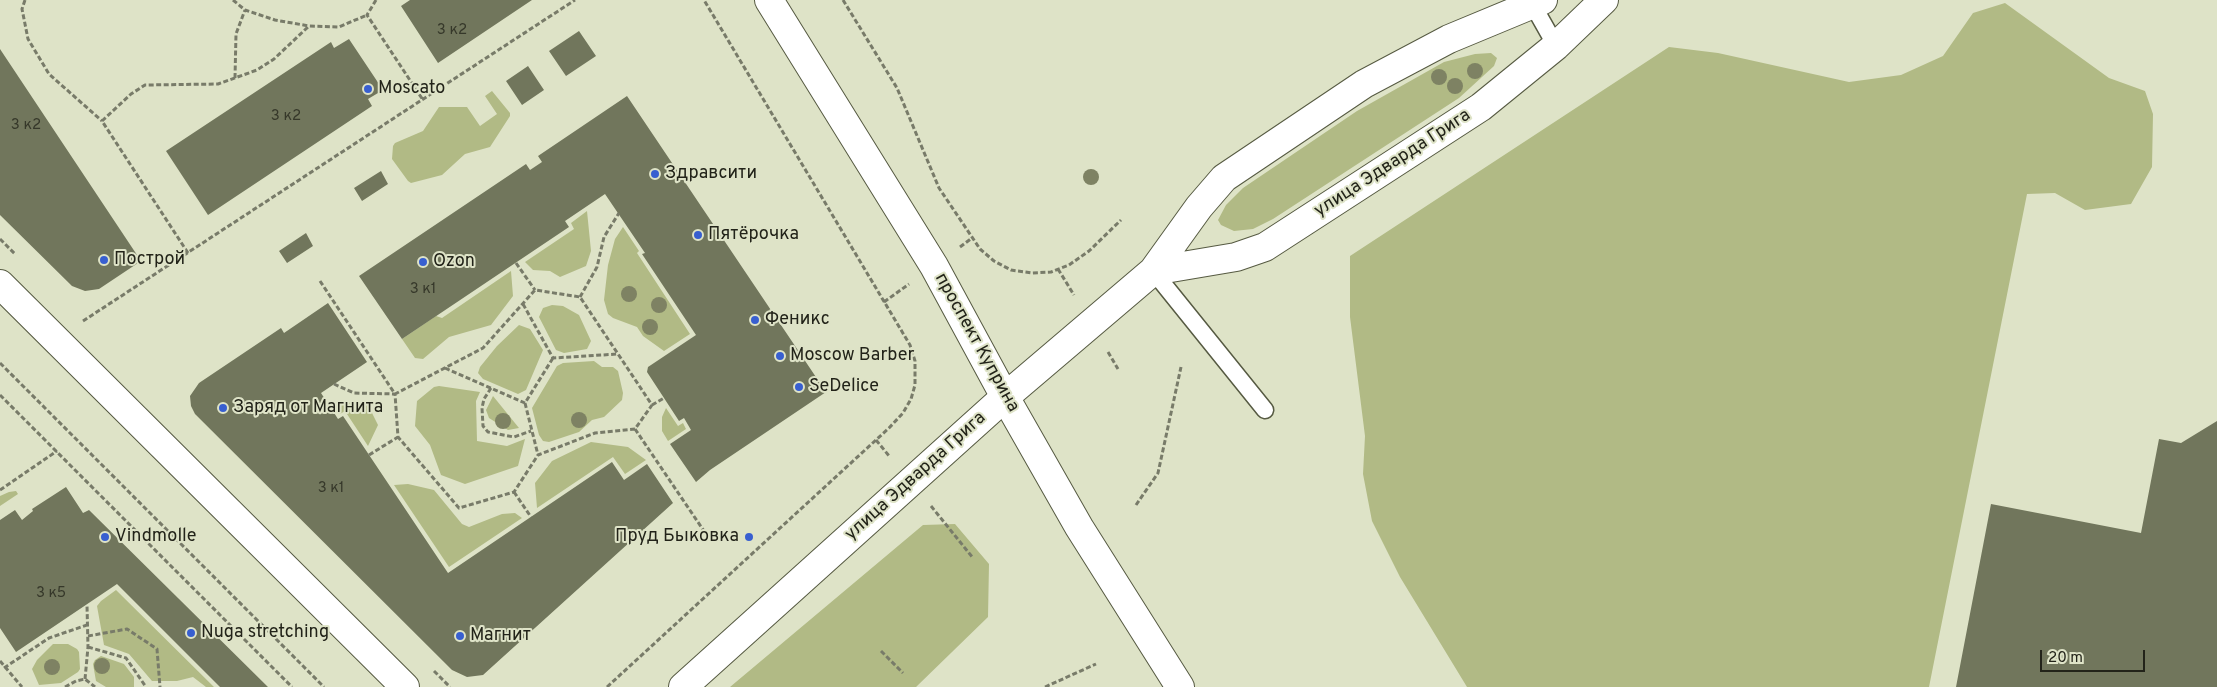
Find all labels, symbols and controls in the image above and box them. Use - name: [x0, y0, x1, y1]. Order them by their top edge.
- house number: 3 к2: [437, 22, 467, 40]
- place label: Moscato: [378, 78, 445, 100]
- marker: Moscato: [362, 83, 374, 95]
- street label: улица Эдварда Грига: [1311, 105, 1475, 223]
- house number: 3 к2: [271, 108, 301, 126]
- house number: 3 к2: [11, 117, 41, 135]
- place label: Здравсити: [665, 163, 757, 185]
- marker: Здравсити: [649, 168, 661, 180]
- place label: Пятёрочка: [708, 224, 799, 246]
- marker: Пятёрочка: [692, 229, 704, 241]
- place label: Построй: [114, 249, 185, 271]
- place label: Ozon: [433, 251, 475, 273]
- marker: Построй: [98, 254, 110, 266]
- marker: Ozon: [417, 256, 429, 268]
- street label: проспект Куприна: [929, 270, 1023, 416]
- house number: 3 к1: [410, 281, 436, 299]
- place label: Феникс: [765, 309, 830, 331]
- marker: Феникс: [749, 314, 761, 326]
- place label: Moscow Barber: [790, 345, 915, 367]
- marker: Moscow Barber: [774, 350, 786, 362]
- place label: SeDelice: [809, 376, 879, 398]
- marker: SeDelice: [793, 381, 805, 393]
- place label: Заряд от Магнита: [233, 397, 383, 419]
- marker: Заряд от Магнита: [217, 402, 229, 414]
- street label: улица Эдварда Грига: [841, 408, 991, 546]
- house number: 3 к1: [318, 480, 344, 498]
- place label: Vindmolle: [115, 526, 197, 548]
- place label: Пруд Быковка: [615, 526, 739, 548]
- marker: Vindmolle: [99, 531, 111, 543]
- marker: Пруд Быковка: [743, 531, 755, 543]
- house number: 3 к5: [36, 585, 66, 603]
- place label: Nuga stretching: [201, 622, 329, 644]
- place label: Магнит: [470, 625, 531, 647]
- marker: Nuga stretching: [185, 627, 197, 639]
- marker: Магнит: [454, 630, 466, 642]
- scale bar: [2042, 640, 2147, 672]
- text: 20 m: [2048, 649, 2083, 668]

